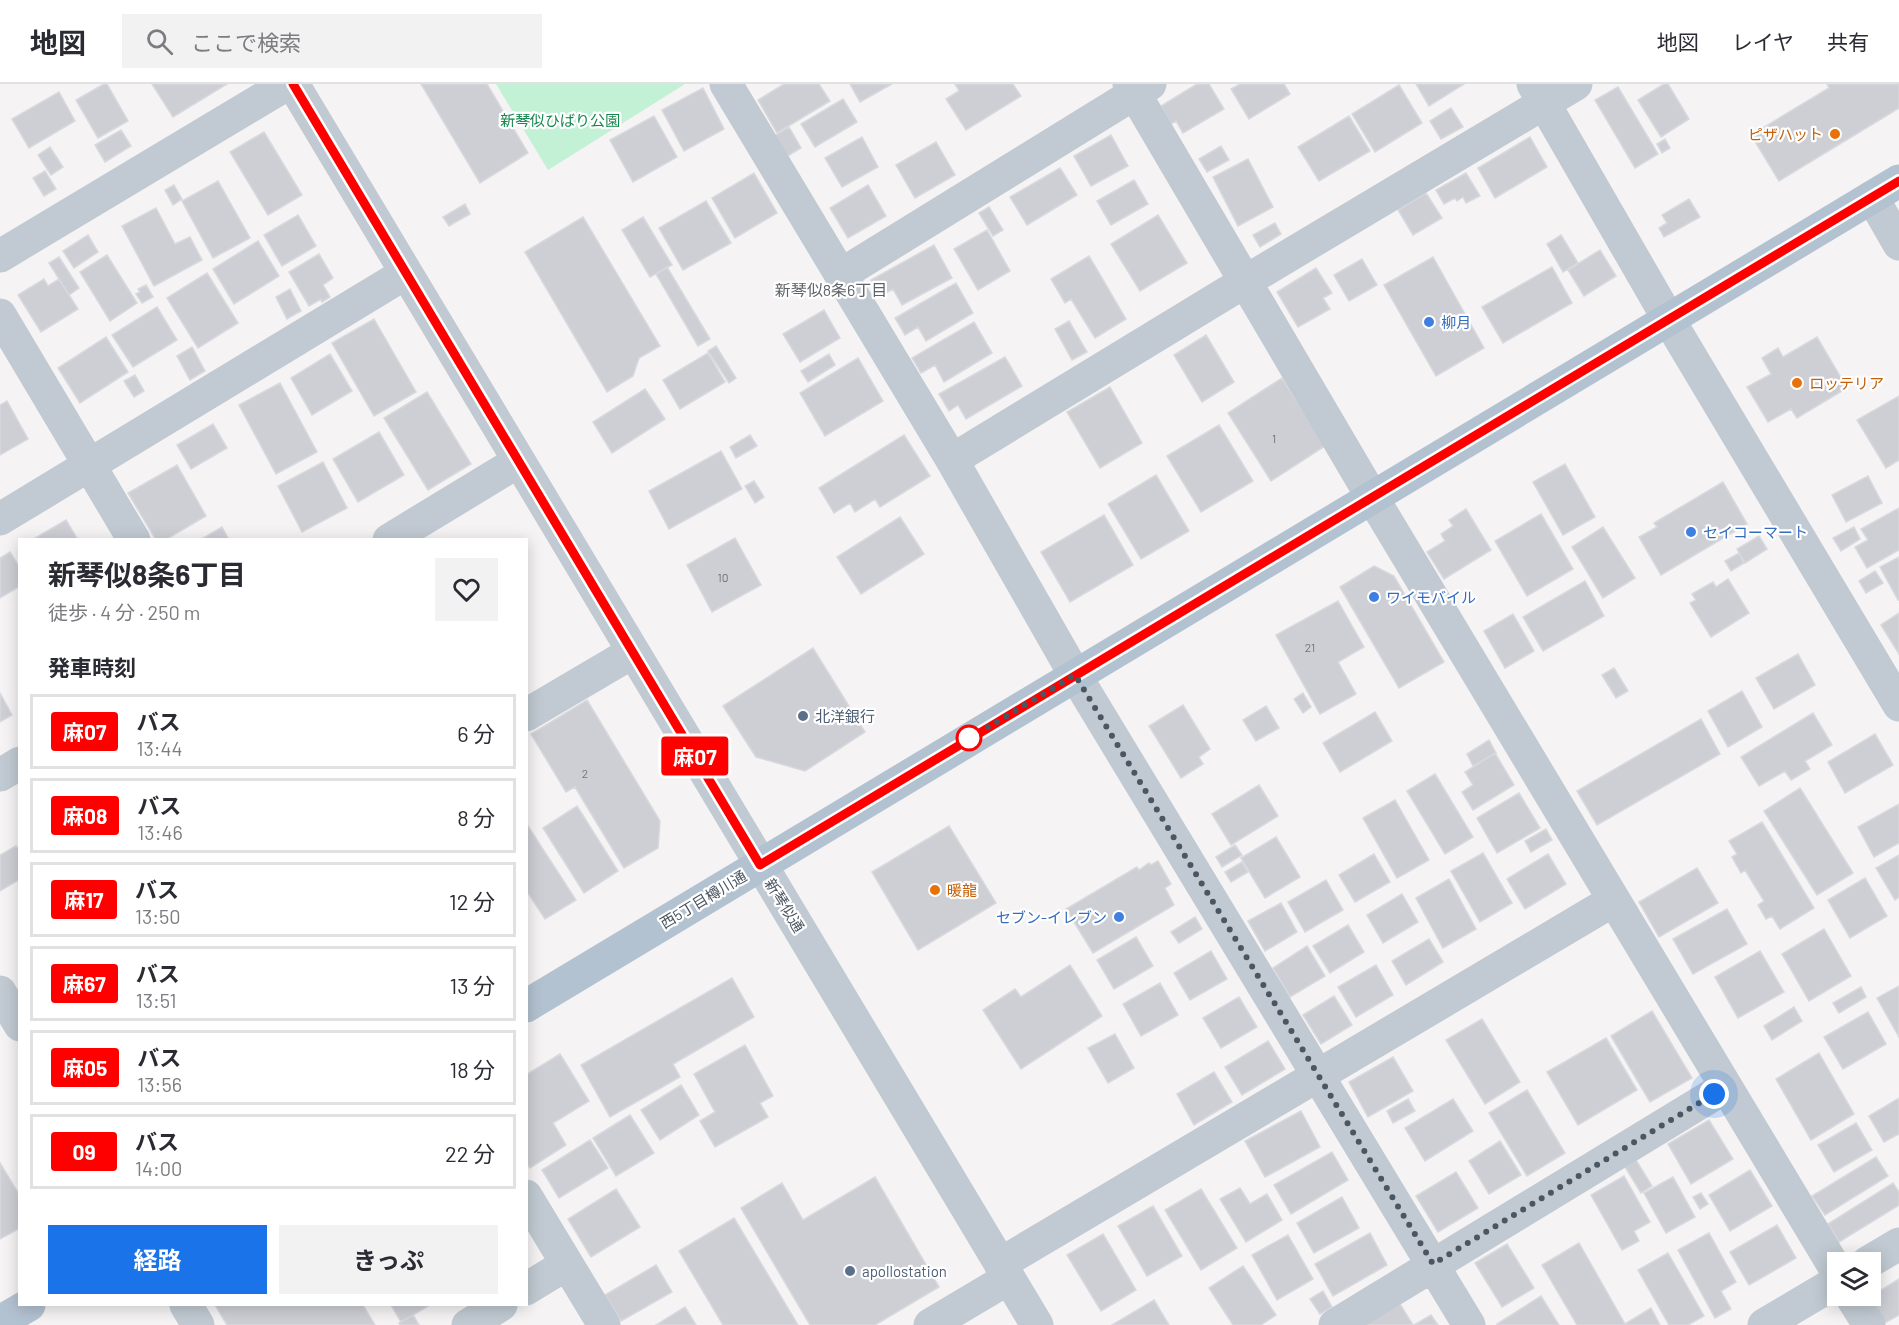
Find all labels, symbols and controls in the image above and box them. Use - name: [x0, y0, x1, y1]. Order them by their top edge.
- search box: [122, 14, 542, 68]
- text: 地図: [30, 25, 86, 59]
- icon: search: [143, 25, 176, 58]
- text: ここで検索: [191, 29, 301, 55]
- text: 地図: [1657, 29, 1699, 54]
- text: レイヤ: [1732, 29, 1794, 54]
- text: 共有: [1827, 29, 1869, 54]
- park label: 新琴似ひばり公園: [500, 111, 620, 129]
- place label: ピザハット: [1748, 125, 1823, 143]
- marker: ピザハット: [1828, 127, 1842, 141]
- district label: 新琴似8条6丁目: [775, 280, 887, 299]
- place label: 柳月: [1441, 313, 1471, 331]
- marker: 柳月: [1422, 315, 1436, 329]
- place label: ロッテリア: [1809, 374, 1884, 392]
- marker: ロッテリア: [1790, 376, 1804, 390]
- house number: 1: [1272, 431, 1276, 445]
- place label: セイコーマート: [1703, 523, 1808, 541]
- marker: セイコーマート: [1684, 525, 1698, 539]
- text: 新琴似8条6丁目: [48, 557, 246, 591]
- button: heart: [435, 558, 498, 621]
- house number: 10: [718, 570, 728, 584]
- place label: ワイモバイル: [1386, 588, 1476, 606]
- marker: ワイモバイル: [1367, 590, 1381, 604]
- text: 徒歩 · 4 分 · 250 m: [48, 600, 200, 624]
- house number: 21: [1305, 640, 1315, 654]
- text: 発車時刻: [48, 654, 136, 680]
- place label: 北洋銀行: [815, 707, 875, 725]
- text: バス: [136, 708, 180, 734]
- marker: 北洋銀行: [796, 709, 810, 723]
- text: 麻07: [63, 719, 106, 744]
- text: 6 分: [457, 720, 495, 746]
- unlabelled marker: [956, 725, 982, 751]
- text: 13:44: [136, 736, 183, 760]
- line badge: 麻07: [660, 736, 730, 776]
- text: 麻07: [673, 744, 717, 769]
- house number: 2: [582, 766, 588, 780]
- text: バス: [137, 792, 181, 818]
- text: 麻08: [63, 803, 107, 828]
- text: 8 分: [457, 804, 495, 830]
- text: 13:46: [137, 820, 183, 844]
- street label: 西5丁目樽川通: [656, 866, 750, 932]
- street label: 新琴似通: [761, 875, 809, 935]
- text: バス: [135, 876, 179, 902]
- place label: 暖龍: [947, 881, 977, 899]
- marker: 暖龍: [928, 883, 942, 897]
- text: 麻17: [65, 887, 103, 912]
- text: 12 分: [449, 888, 495, 914]
- text: 13:50: [135, 904, 181, 928]
- place label: セブン-イレブン: [996, 908, 1107, 926]
- marker: セブン-イレブン: [1112, 910, 1126, 924]
- text: バス: [136, 960, 180, 986]
- text: 麻67: [63, 971, 106, 996]
- text: 13 分: [450, 972, 495, 998]
- text: 13:51: [136, 988, 177, 1012]
- text: バス: [137, 1044, 181, 1070]
- text: 麻05: [63, 1055, 107, 1080]
- text: 18 分: [449, 1056, 495, 1082]
- text: 13:56: [137, 1072, 182, 1096]
- your location: [1699, 1079, 1729, 1109]
- text: バス: [135, 1128, 179, 1154]
- text: 09: [72, 1139, 96, 1164]
- text: 22 分: [445, 1140, 495, 1166]
- text: 14:00: [135, 1156, 182, 1180]
- button: 経路: [48, 1225, 267, 1294]
- button: きっぷ: [279, 1225, 498, 1294]
- map controls: [1827, 1252, 1881, 1306]
- button: layers: [1827, 1252, 1881, 1306]
- place label: apollostation: [862, 1262, 947, 1280]
- marker: apollostation: [843, 1264, 857, 1278]

